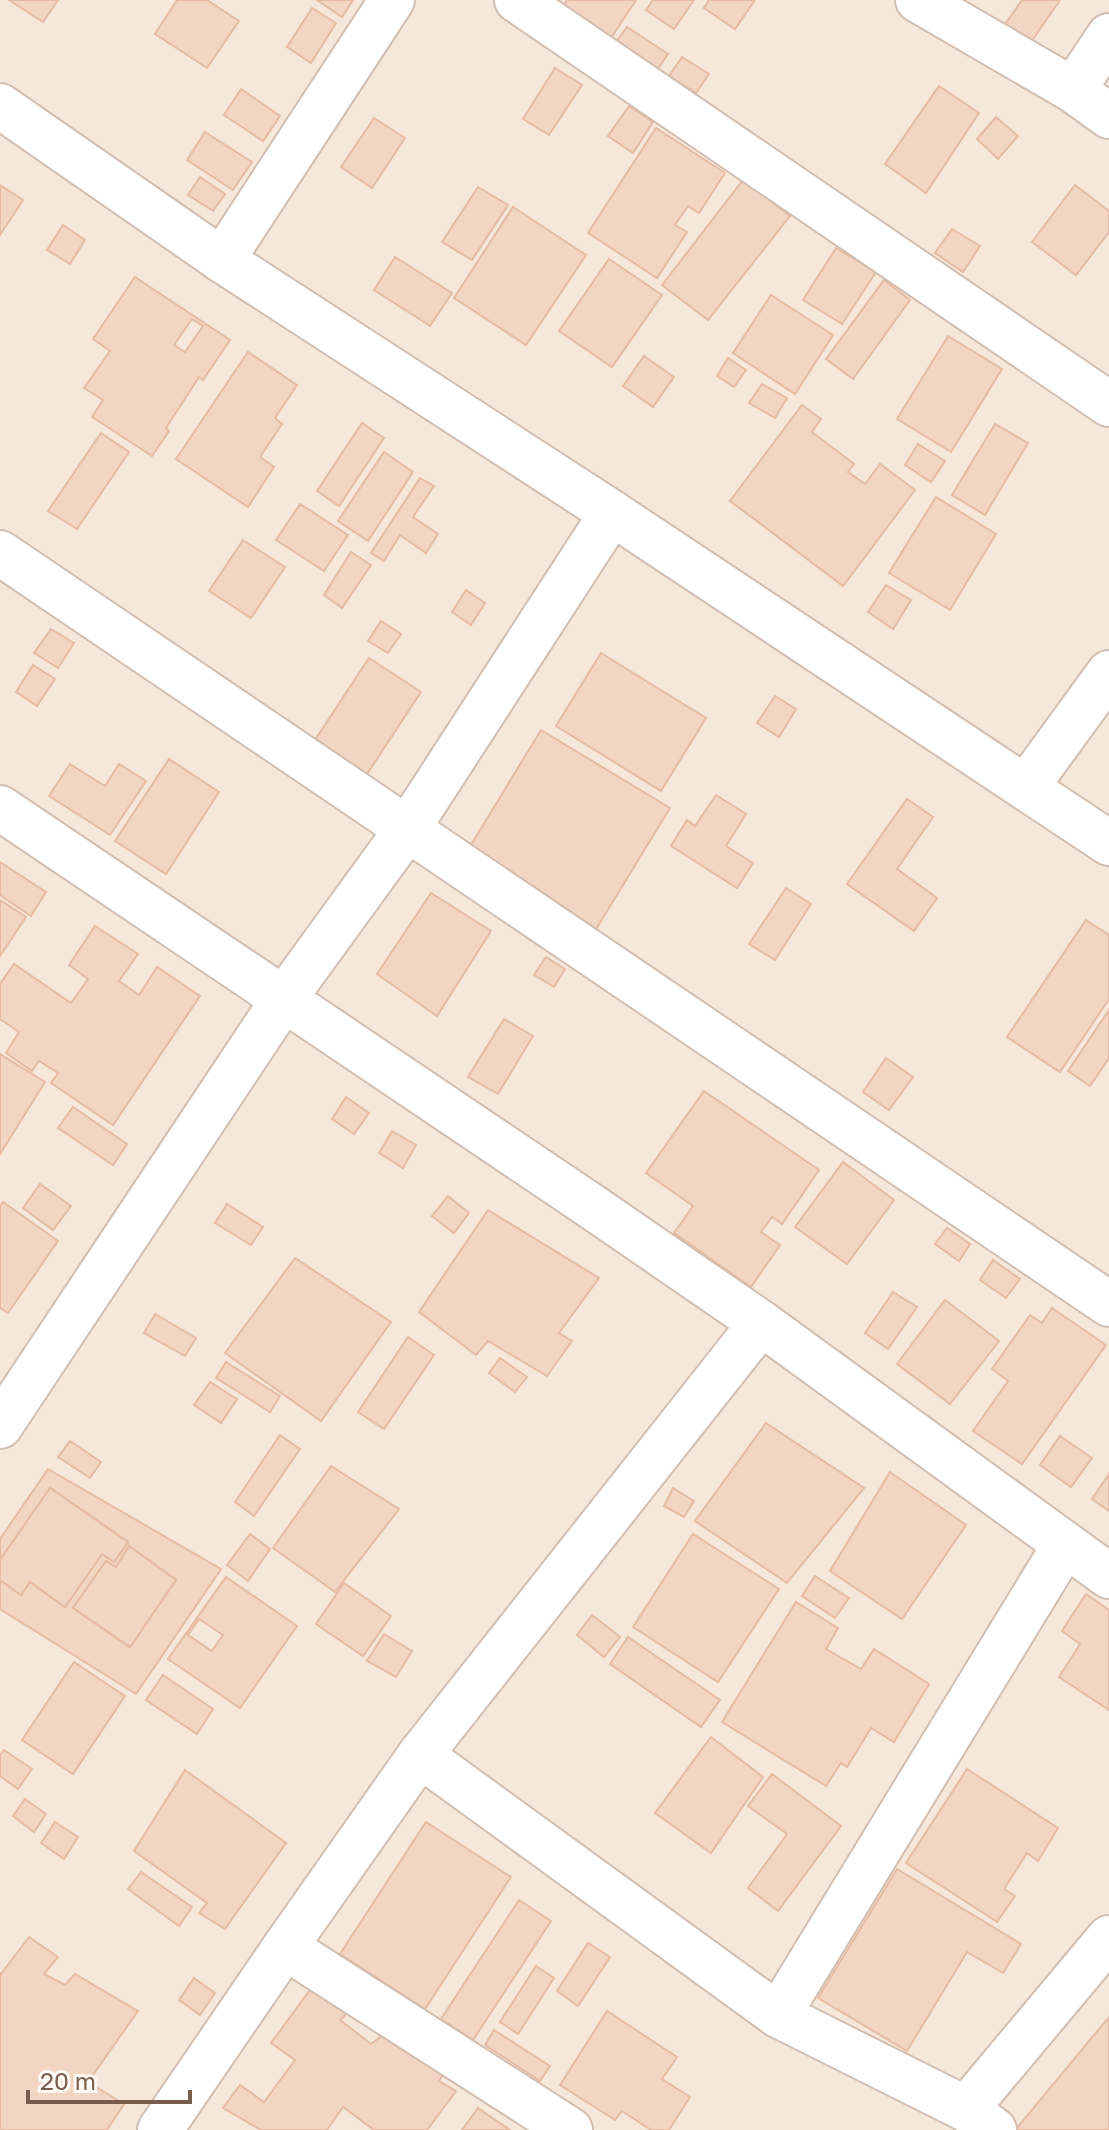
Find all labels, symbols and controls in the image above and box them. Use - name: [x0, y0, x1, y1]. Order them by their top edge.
- scale bar: [28, 2054, 190, 2104]
- text: 20 m: [40, 2066, 96, 2095]

